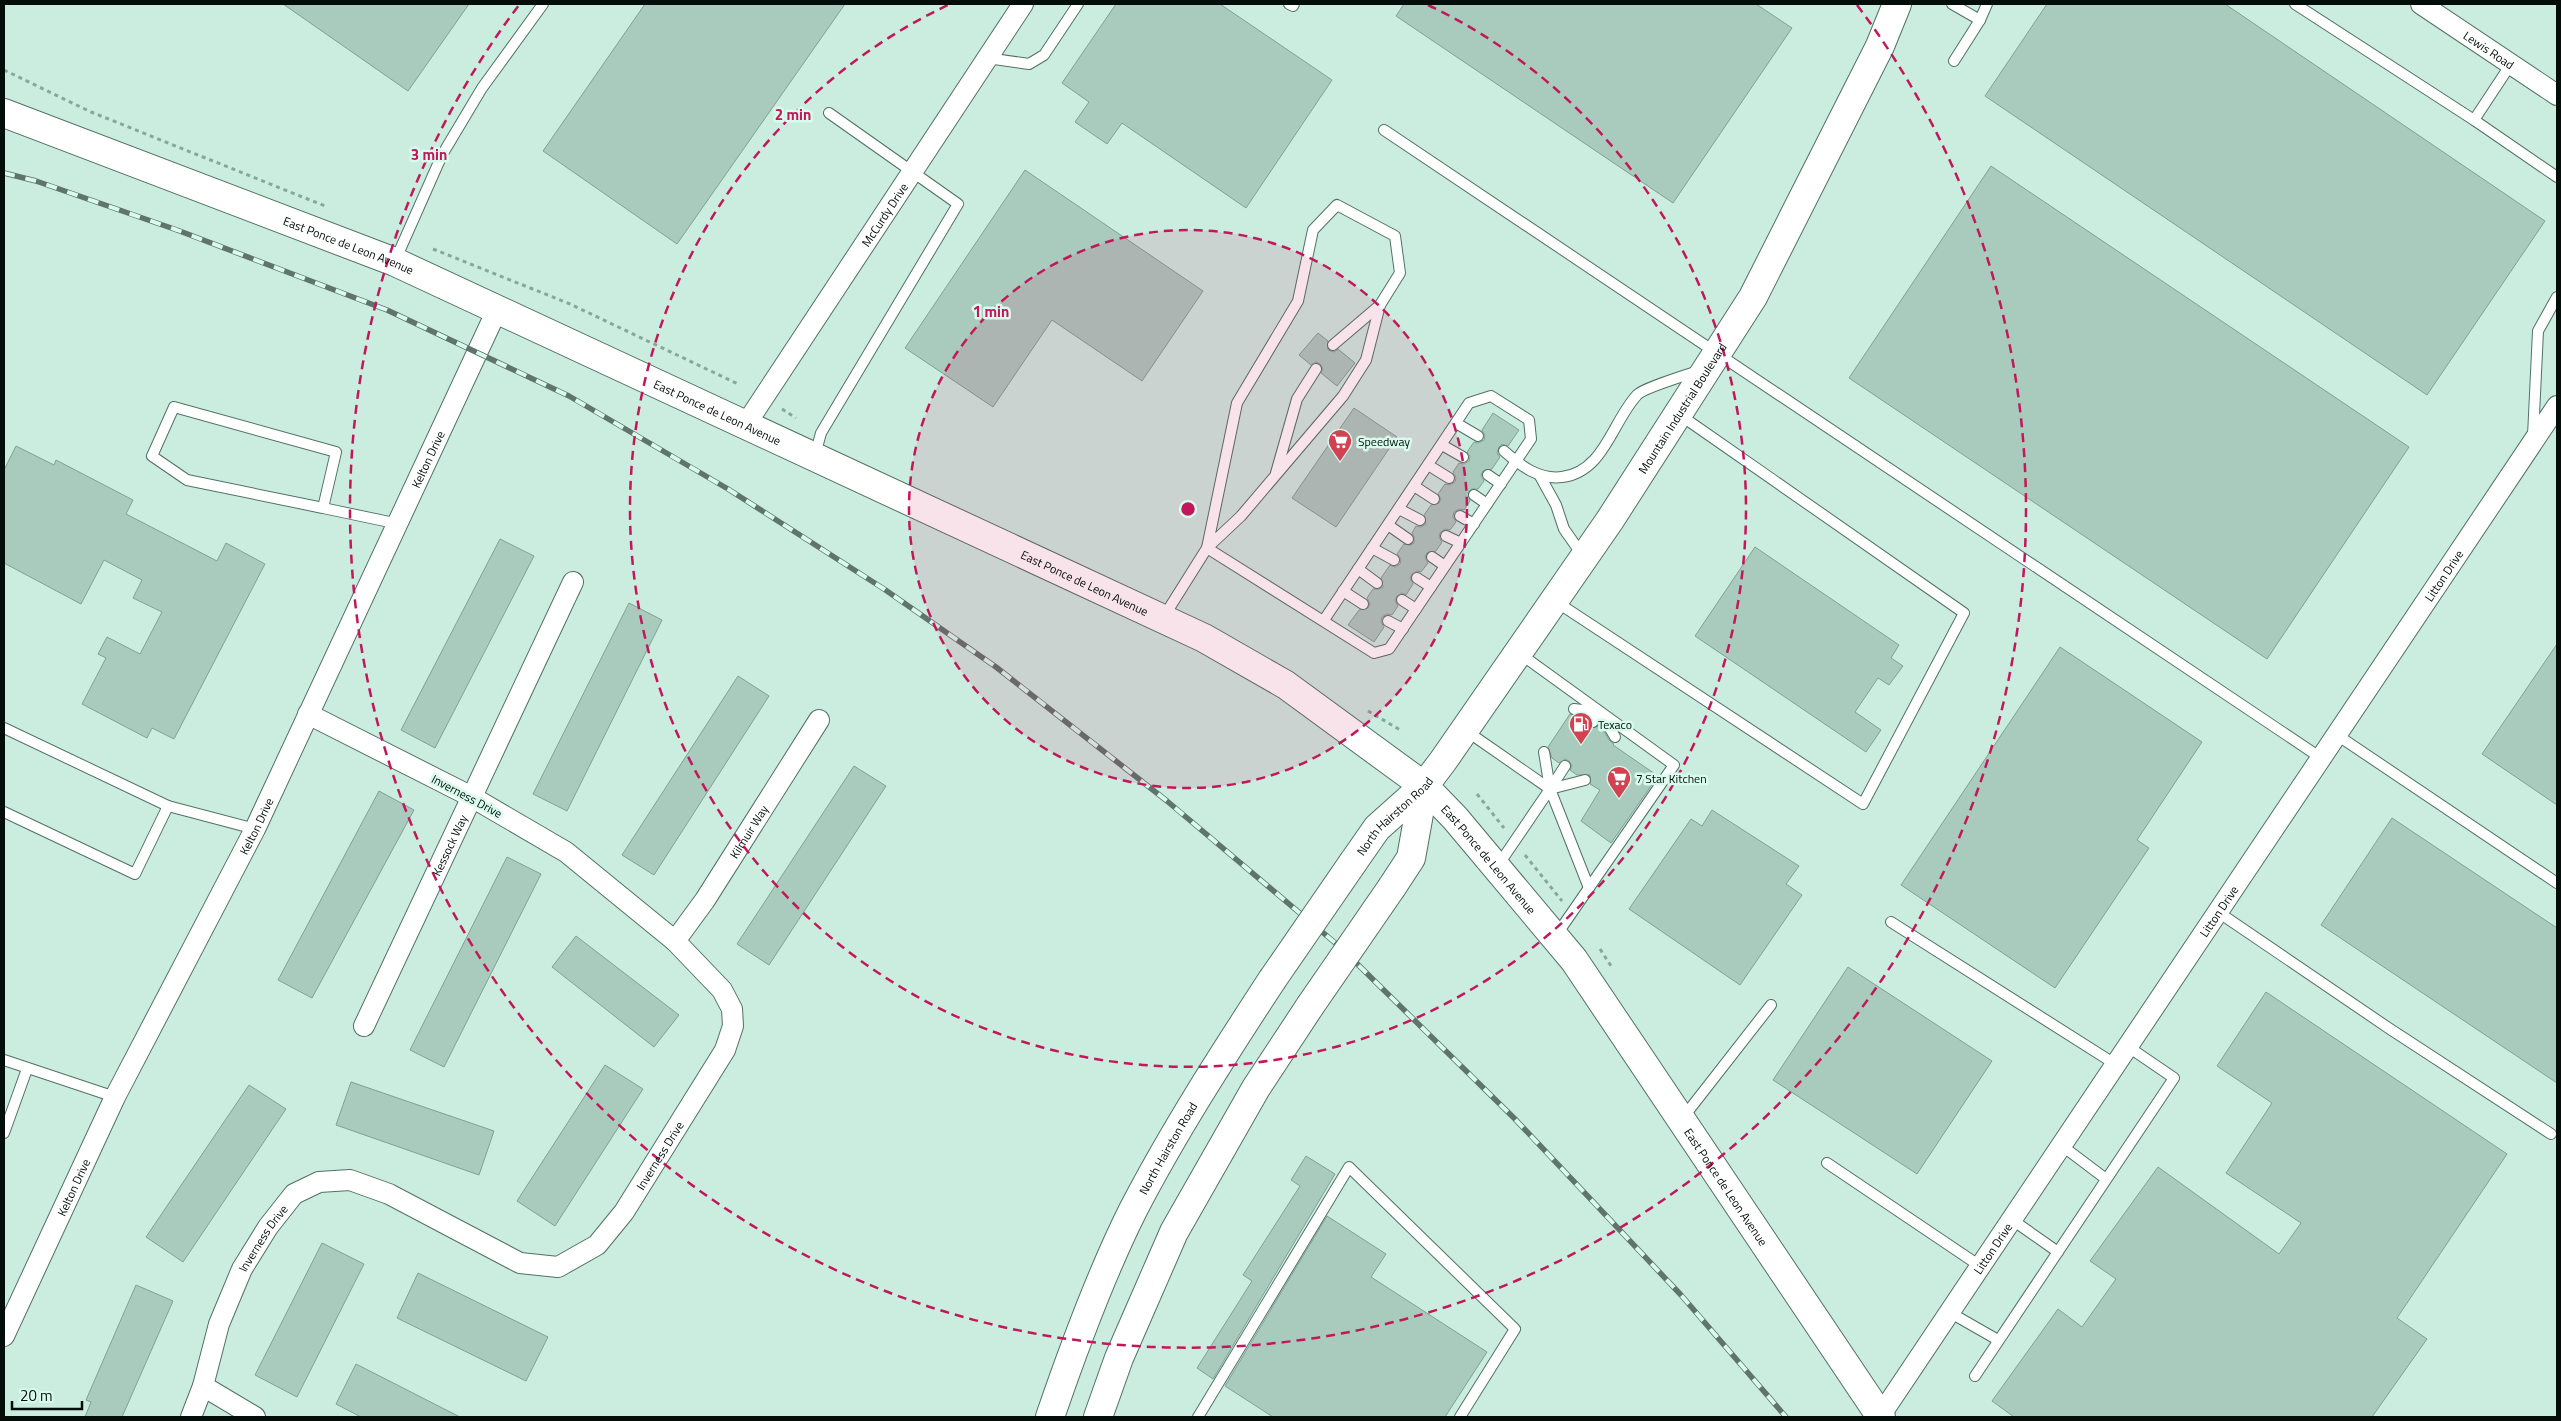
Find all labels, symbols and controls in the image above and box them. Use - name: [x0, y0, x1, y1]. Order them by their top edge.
- street label: Lewis Road: [2460, 26, 2518, 74]
- text: 2 min: [775, 103, 811, 126]
- text: 3 min: [411, 143, 447, 166]
- street label: McCurdy Drive: [856, 179, 912, 250]
- street label: East Ponce de Leon Avenue: [281, 211, 417, 279]
- text: 1 min: [973, 300, 1009, 323]
- street label: Mountain Industrial Boulevard: [1633, 339, 1731, 477]
- street label: East Ponce de Leon Avenue: [651, 374, 784, 450]
- street label: Kelton Drive: [406, 427, 449, 491]
- supermarket icon: Speedway: [1327, 428, 1353, 462]
- place label: Speedway: [1358, 432, 1410, 451]
- centre of rings: [1179, 500, 1197, 518]
- street label: East Ponce de Leon Avenue: [1018, 545, 1152, 620]
- street label: Litton Drive: [2419, 546, 2468, 605]
- fuel station icon: Texaco: [1568, 711, 1594, 745]
- place label: Texaco: [1598, 715, 1632, 734]
- supermarket icon: 7 Star Kitchen: [1606, 765, 1632, 799]
- street label: Inverness Drive: [428, 769, 506, 823]
- place label: 7 Star Kitchen: [1636, 769, 1707, 788]
- street label: North Hairston Road: [1351, 772, 1437, 859]
- street label: Kelton Drive: [234, 794, 278, 858]
- street label: East Ponce de Leon Avenue: [1437, 800, 1541, 918]
- street label: Kilmuir Way: [724, 801, 773, 862]
- street label: Kessock Way: [427, 811, 472, 879]
- street label: Litton Drive: [2194, 881, 2243, 941]
- street label: North Hairston Road: [1133, 1098, 1202, 1198]
- street label: Inverness Drive: [631, 1117, 688, 1193]
- street label: East Ponce de Leon Avenue: [1680, 1124, 1773, 1250]
- street label: Kelton Drive: [52, 1155, 95, 1219]
- street label: Inverness Drive: [233, 1200, 292, 1274]
- street label: Litton Drive: [1968, 1219, 2017, 1278]
- scale bar: [12, 1378, 82, 1410]
- text: 20 m: [20, 1384, 53, 1407]

